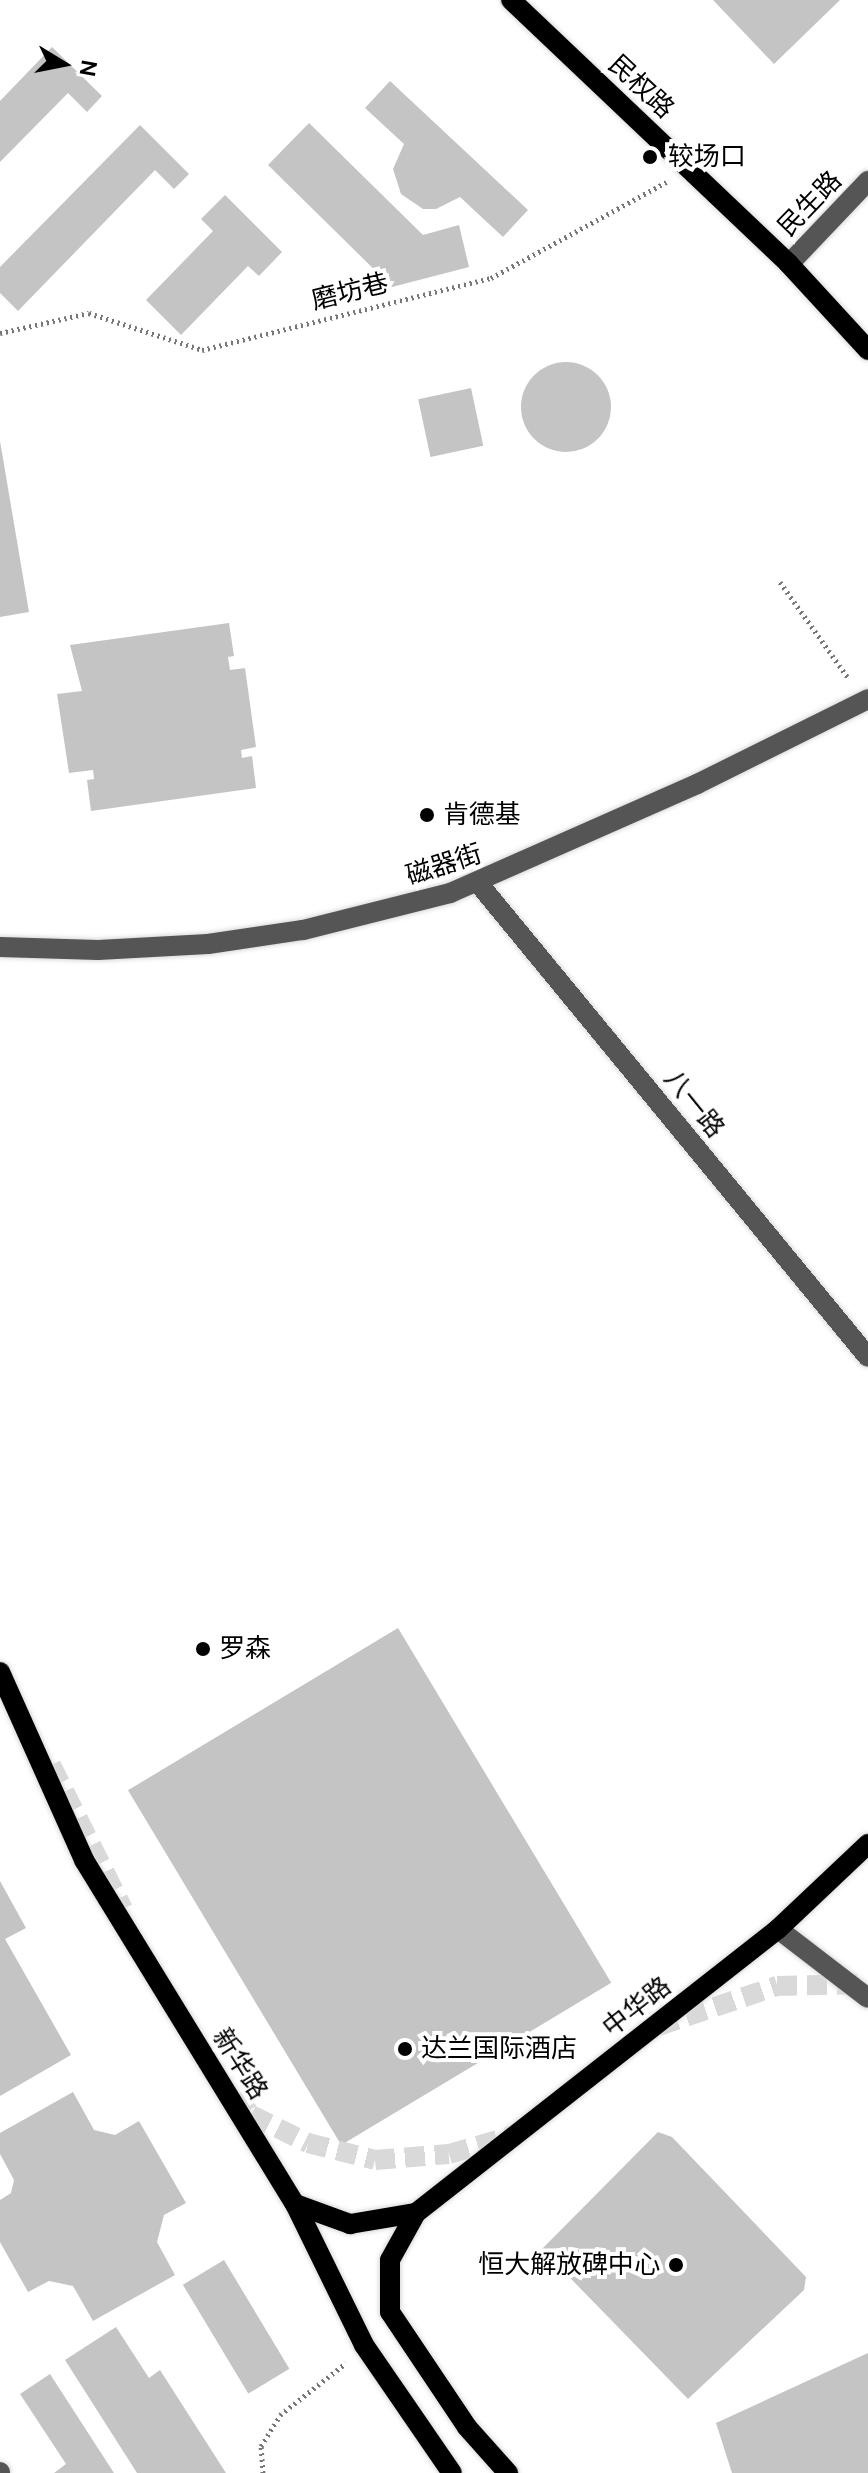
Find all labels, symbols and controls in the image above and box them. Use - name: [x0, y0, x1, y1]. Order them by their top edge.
- north arrow: [24, 24, 104, 104]
- street label: 民权路: [602, 49, 680, 125]
- text: N: [72, 58, 104, 79]
- place label: 较场口: [668, 141, 746, 173]
- marker: 较场口: [639, 146, 661, 168]
- street label: 民生路: [772, 165, 848, 243]
- street label: 磨坊巷: [308, 267, 392, 317]
- place label: 肯德基: [443, 799, 521, 831]
- marker: 肯德基: [418, 806, 436, 824]
- street label: 磁器街: [402, 838, 486, 892]
- street label: 八一路: [657, 1064, 731, 1144]
- place label: 罗森: [219, 1633, 271, 1665]
- marker: 罗森: [194, 1640, 212, 1658]
- street label: 中华路: [597, 1971, 677, 2043]
- street label: 新华路: [206, 2023, 274, 2105]
- place label: 达兰国际酒店: [421, 2033, 577, 2065]
- marker: 达兰国际酒店: [396, 2040, 414, 2058]
- place label: 恒大解放碑中心: [478, 2249, 660, 2281]
- marker: 恒大解放碑中心: [667, 2256, 685, 2274]

